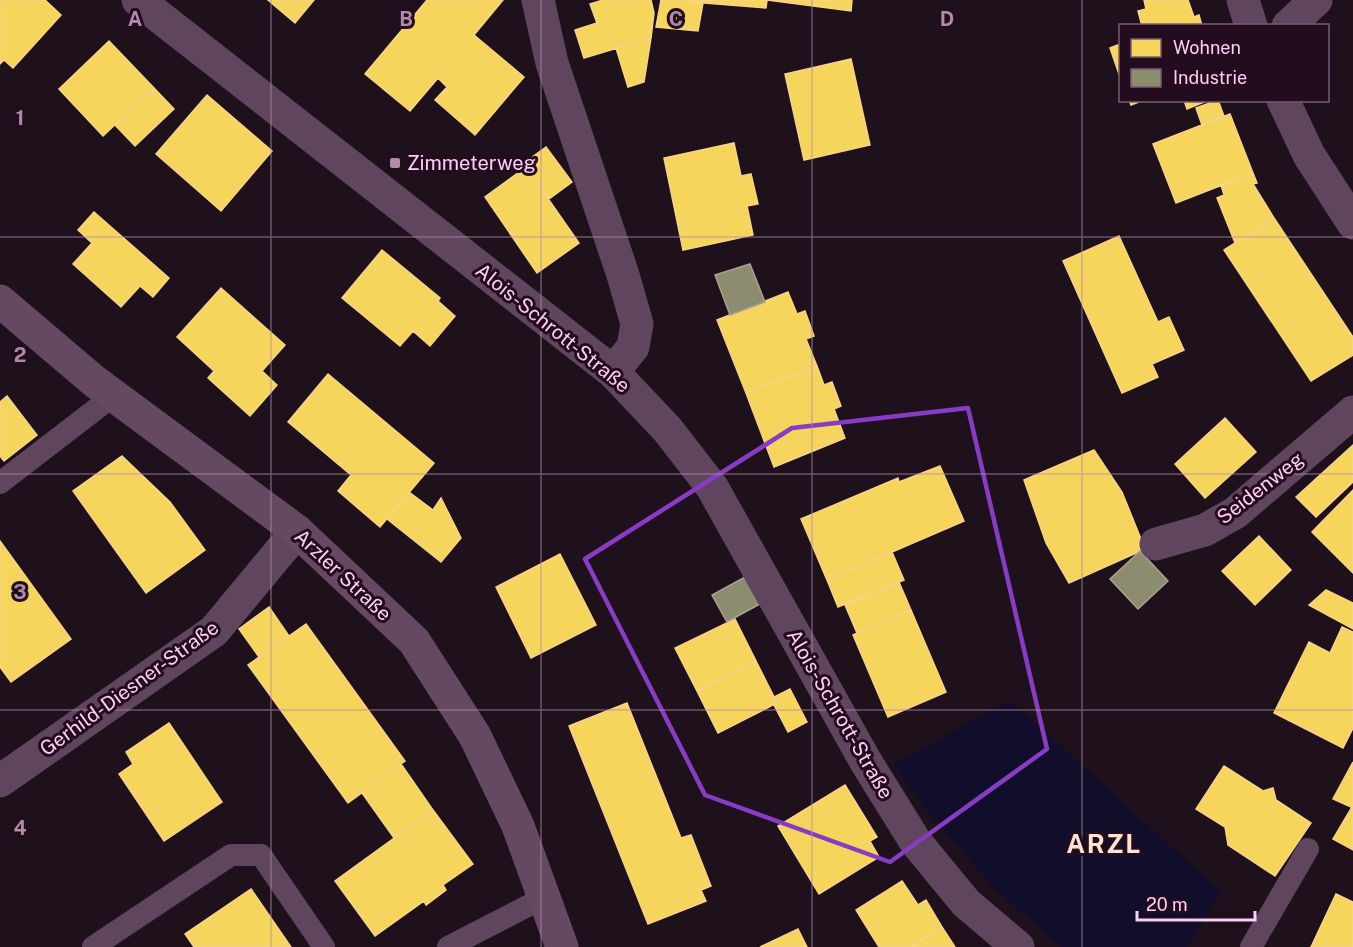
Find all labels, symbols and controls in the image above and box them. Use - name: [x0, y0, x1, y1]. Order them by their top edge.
- text: A: [128, 7, 142, 31]
- text: B: [399, 7, 413, 31]
- text: C: [669, 7, 683, 31]
- text: D: [940, 7, 954, 31]
- legend: [1119, 24, 1329, 102]
- text: Wohnen: [1173, 37, 1241, 58]
- text: Industrie: [1173, 67, 1247, 88]
- text: 1: [16, 106, 24, 130]
- place label: Zimmeterweg: [407, 151, 536, 175]
- marker: Zimmeterweg: [388, 156, 402, 170]
- street label: Alois-Schrott-Straße: [471, 258, 635, 398]
- text: 2: [14, 343, 26, 367]
- street label: Seidenweg: [1212, 447, 1308, 529]
- street label: Arzler Straße: [290, 524, 396, 626]
- text: 3: [13, 580, 27, 604]
- street label: Gerhild-Diesner-Straße: [35, 615, 223, 761]
- street label: Alois-Schrott-Straße: [782, 625, 898, 803]
- text: 4: [13, 816, 27, 840]
- district label: ARZL: [1066, 828, 1142, 859]
- scale bar: [1137, 884, 1256, 922]
- text: 20 m: [1146, 894, 1188, 915]

